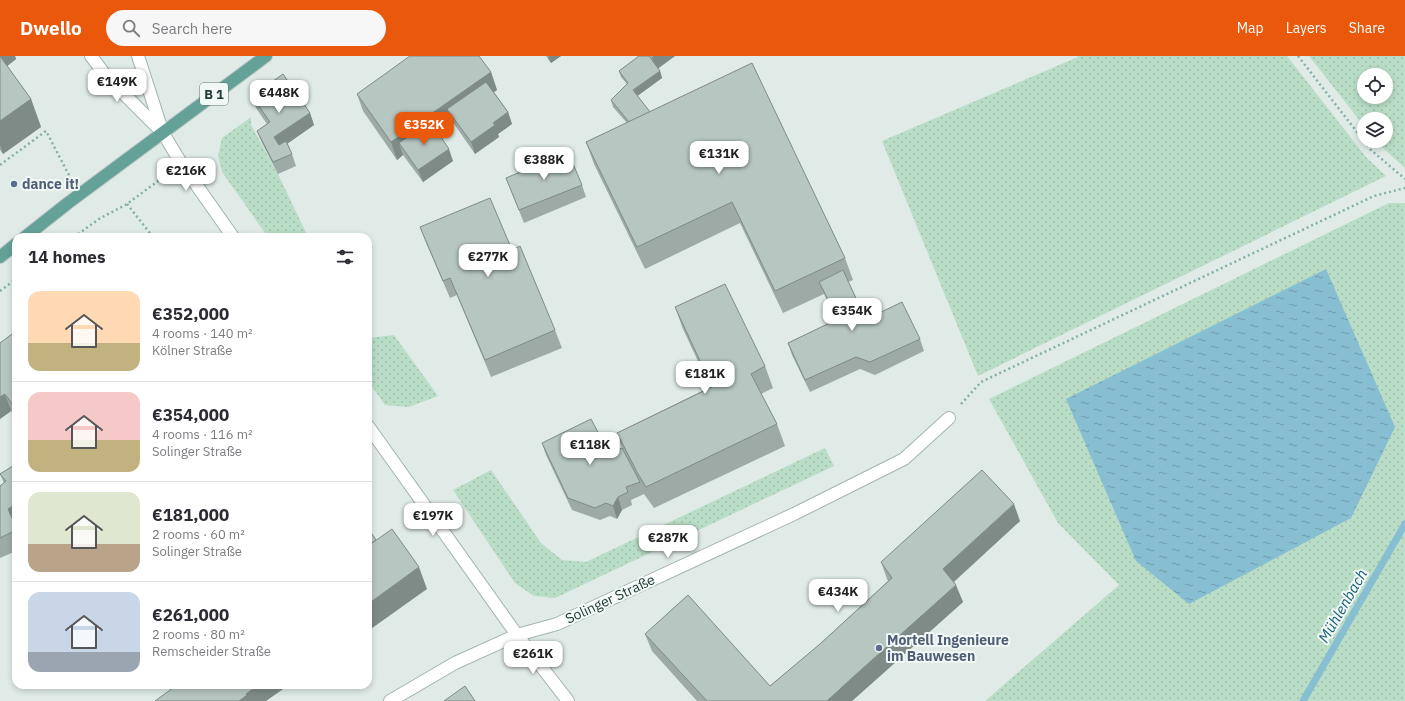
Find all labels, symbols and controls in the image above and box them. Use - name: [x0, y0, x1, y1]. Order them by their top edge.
- search box: [106, 10, 386, 46]
- text: Dwello: [20, 16, 82, 40]
- icon: search: [120, 17, 142, 39]
- text: Search here: [152, 19, 232, 38]
- text: Map: [1237, 19, 1264, 37]
- text: Layers: [1286, 19, 1327, 37]
- text: Share: [1349, 19, 1385, 37]
- map controls: [1357, 68, 1393, 148]
- button: locate: [1357, 68, 1393, 104]
- pin: €149K: [89, 69, 145, 103]
- text: €149K: [97, 73, 137, 90]
- pin: €448K: [251, 80, 307, 114]
- road number: B 1: [200, 83, 228, 105]
- text: €448K: [259, 84, 299, 101]
- pin: €352K: [396, 112, 452, 146]
- button: layers: [1357, 112, 1393, 148]
- text: €352K: [404, 116, 444, 133]
- pin: €131K: [691, 141, 747, 175]
- text: €131K: [699, 145, 739, 162]
- pin: €388K: [516, 147, 572, 181]
- text: €388K: [524, 151, 564, 168]
- pin: €216K: [158, 158, 214, 192]
- text: €216K: [166, 162, 206, 179]
- place label: dance it!: [22, 175, 79, 193]
- marker: dance it!: [9, 179, 19, 189]
- pin: €277K: [460, 244, 516, 278]
- text: 14 homes: [28, 246, 105, 268]
- icon: filters: [334, 246, 356, 268]
- text: €277K: [468, 248, 508, 265]
- pin: €354K: [824, 298, 880, 332]
- text: €354K: [832, 302, 872, 319]
- text: €352,000: [152, 303, 229, 325]
- icon: home: [60, 307, 108, 355]
- text: 4 rooms · 140 m²: [152, 325, 253, 342]
- text: Kölner Straße: [152, 342, 232, 359]
- pin: €181K: [677, 361, 733, 395]
- text: €181K: [685, 365, 725, 382]
- text: €354,000: [152, 404, 229, 426]
- icon: home: [60, 408, 108, 456]
- text: 4 rooms · 116 m²: [152, 426, 253, 443]
- pin: €118K: [562, 432, 618, 466]
- text: €118K: [570, 436, 610, 453]
- text: Solinger Straße: [152, 443, 242, 460]
- pin: €197K: [405, 503, 461, 537]
- text: €181,000: [152, 504, 229, 526]
- text: €197K: [413, 507, 453, 524]
- icon: home: [60, 508, 108, 556]
- pin: €287K: [640, 525, 696, 559]
- text: 2 rooms · 60 m²: [152, 526, 245, 543]
- text: €287K: [648, 529, 688, 546]
- text: Solinger Straße: [152, 543, 242, 560]
- water label: Mühlenbach: [1314, 566, 1371, 646]
- street label: Solinger Straße: [562, 570, 658, 628]
- pin: €434K: [810, 579, 866, 613]
- text: €434K: [818, 583, 858, 600]
- text: €261,000: [152, 604, 229, 626]
- icon: home: [60, 608, 108, 656]
- text: 2 rooms · 80 m²: [152, 626, 245, 643]
- place label: Mortell Ingenieure im Bauwesen: [887, 631, 1009, 665]
- pin: €261K: [505, 641, 561, 675]
- text: Remscheider Straße: [152, 643, 271, 660]
- marker: Mortell Ingenieure im Bauwesen: [874, 643, 884, 653]
- text: €261K: [513, 645, 553, 662]

